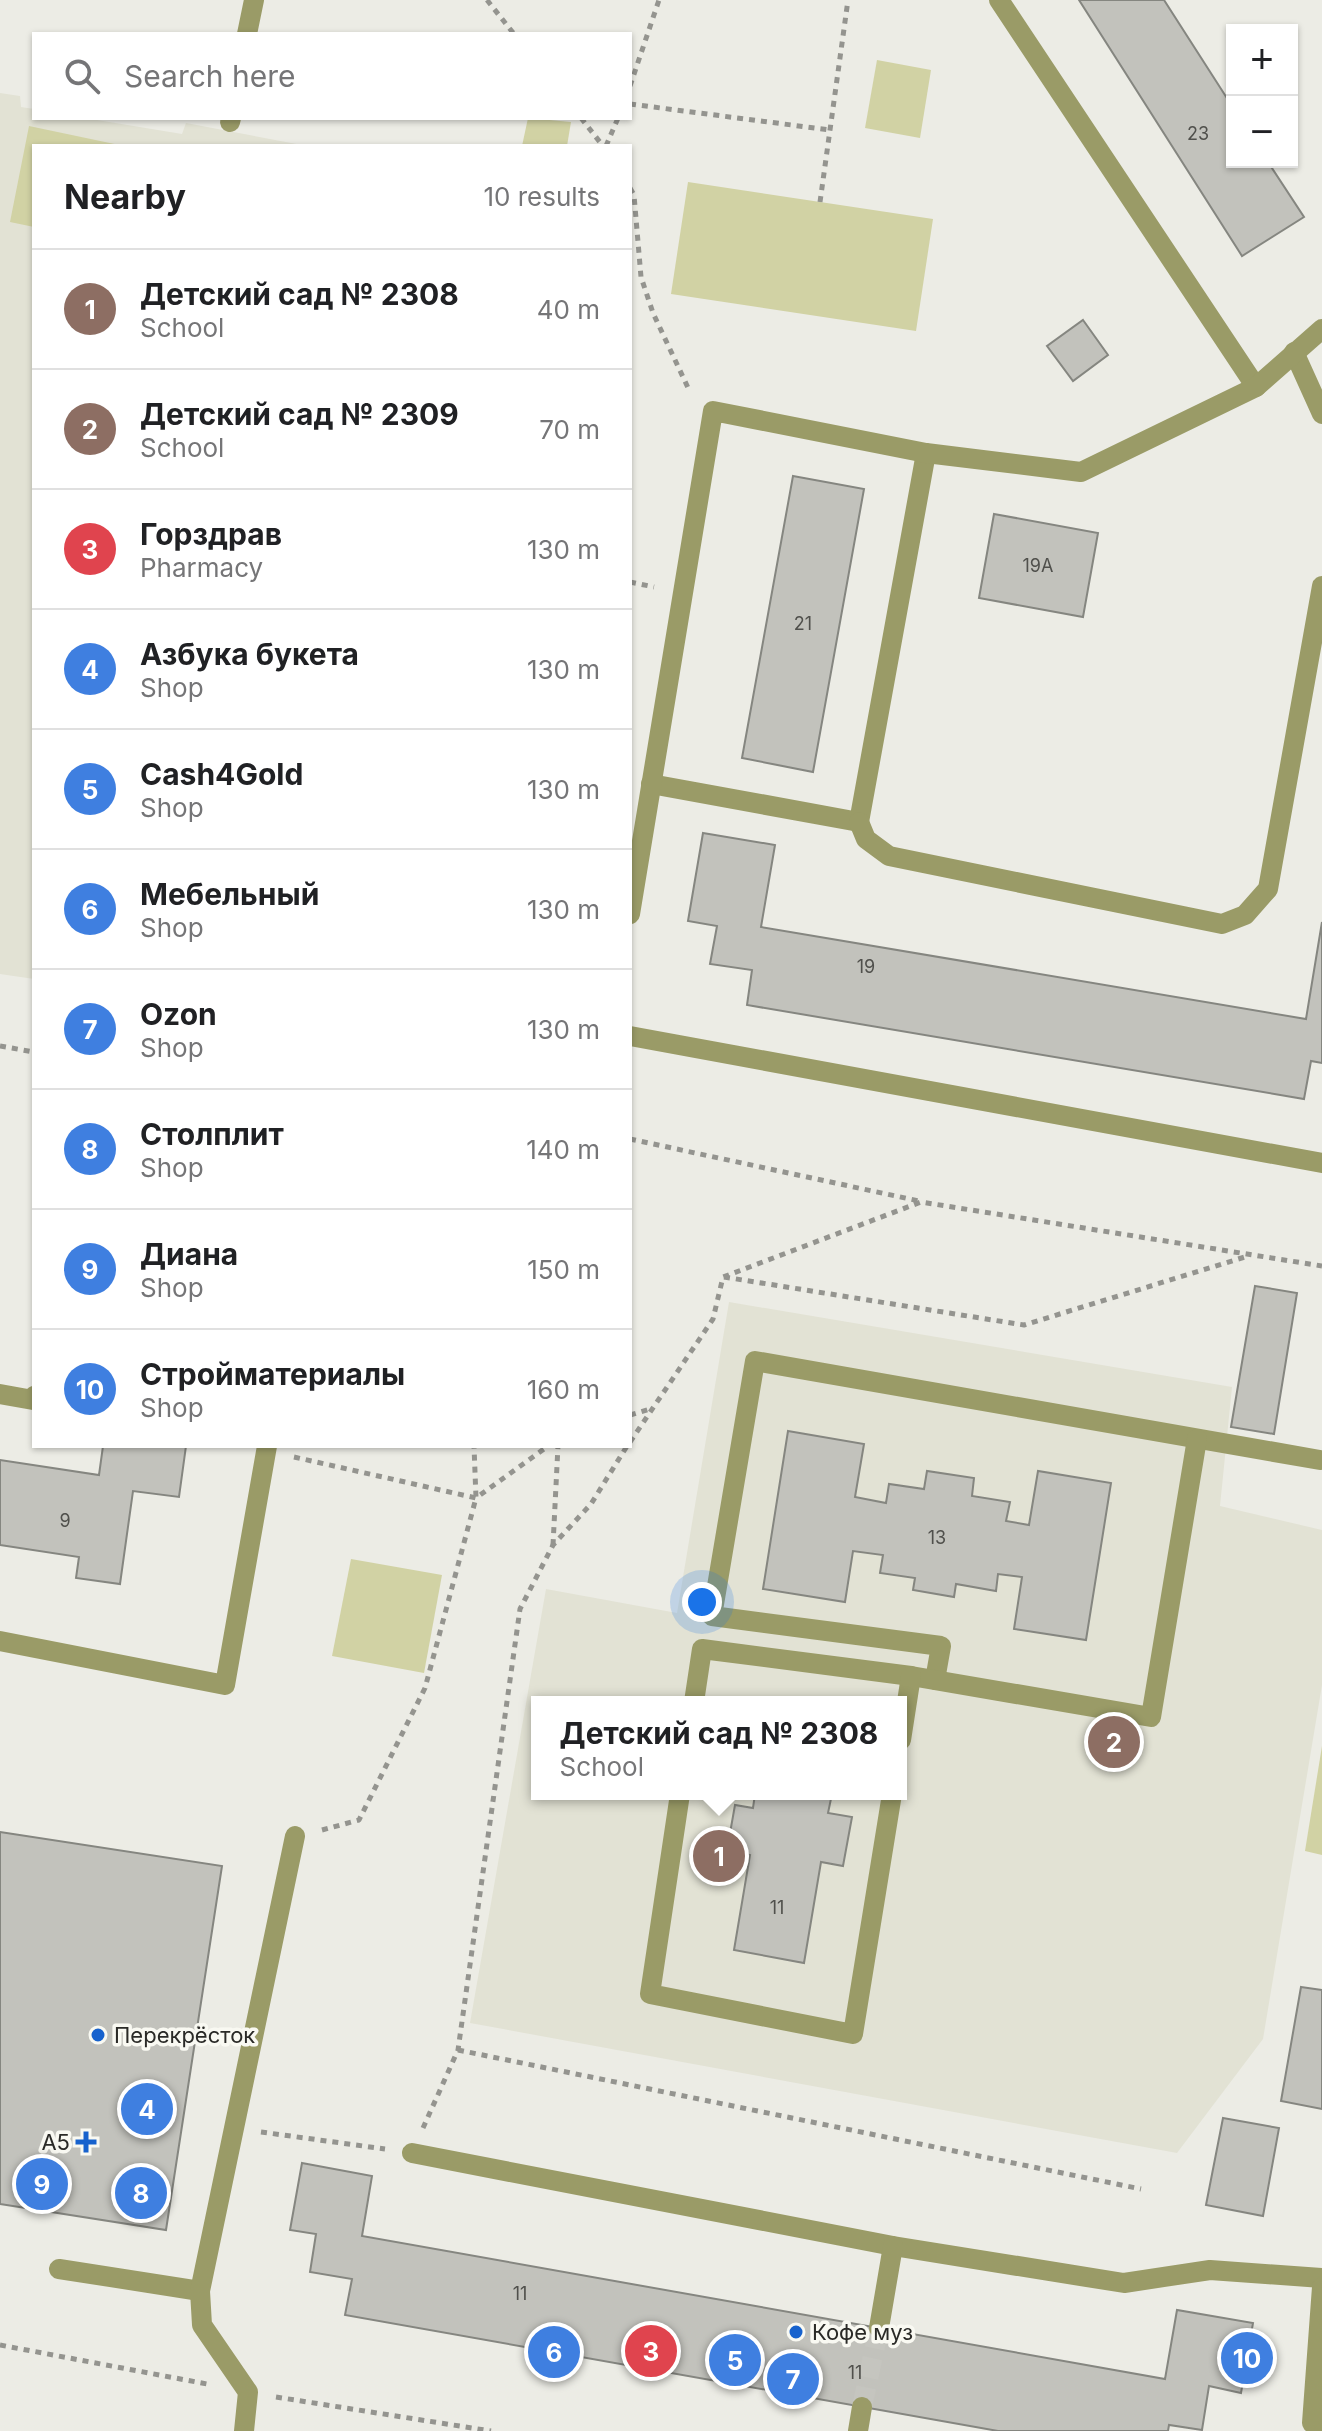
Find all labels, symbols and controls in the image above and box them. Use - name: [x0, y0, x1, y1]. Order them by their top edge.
- map controls: [1226, 24, 1298, 168]
- button: +: [1226, 24, 1298, 96]
- search box: [32, 32, 632, 120]
- icon: search: [60, 54, 104, 98]
- text: Search here: [124, 58, 296, 94]
- button: −: [1226, 96, 1298, 168]
- house number: 23: [1187, 123, 1209, 144]
- text: Nearby: [64, 176, 186, 217]
- text: 10 results: [483, 181, 600, 212]
- text: Детский сад № 2308: [140, 276, 459, 312]
- text: 1: [84, 294, 96, 325]
- text: 40 m: [537, 294, 600, 325]
- text: School: [140, 312, 224, 343]
- text: Детский сад № 2309: [140, 396, 459, 432]
- text: 2: [82, 414, 98, 445]
- text: 70 m: [539, 414, 600, 445]
- text: School: [140, 432, 224, 463]
- text: Горздрав: [140, 516, 282, 552]
- text: 3: [82, 534, 98, 565]
- text: 130 m: [527, 534, 600, 565]
- text: Pharmacy: [140, 552, 263, 583]
- house number: 19А: [1023, 555, 1053, 576]
- house number: 21: [794, 613, 812, 634]
- text: Азбука букета: [140, 636, 359, 672]
- text: 4: [81, 654, 99, 685]
- text: 130 m: [527, 654, 600, 685]
- text: Shop: [140, 672, 204, 703]
- text: Cash4Gold: [140, 756, 303, 792]
- text: 5: [82, 774, 98, 805]
- text: 130 m: [527, 774, 600, 805]
- text: Shop: [140, 792, 204, 823]
- text: Мебельный: [140, 876, 319, 912]
- text: 6: [82, 894, 98, 925]
- text: 130 m: [527, 894, 600, 925]
- text: Shop: [140, 912, 204, 943]
- house number: 19: [857, 956, 875, 977]
- text: Ozon: [140, 996, 217, 1032]
- text: 7: [82, 1014, 98, 1045]
- text: 130 m: [527, 1014, 600, 1045]
- text: Shop: [140, 1032, 204, 1063]
- text: Столплит: [140, 1116, 284, 1152]
- text: 8: [82, 1134, 98, 1165]
- text: 140 m: [526, 1134, 600, 1165]
- text: Shop: [140, 1152, 204, 1183]
- text: Диана: [140, 1236, 238, 1272]
- text: 9: [82, 1254, 98, 1285]
- text: 150 m: [527, 1254, 600, 1285]
- text: Shop: [140, 1272, 204, 1303]
- text: Стройматериалы: [140, 1356, 405, 1392]
- text: 10: [76, 1374, 104, 1405]
- text: 160 m: [527, 1374, 600, 1405]
- text: Shop: [140, 1392, 204, 1423]
- house number: 9: [59, 1510, 71, 1531]
- house number: 13: [928, 1527, 946, 1548]
- your location: [682, 1582, 722, 1622]
- popup: [531, 1696, 907, 1800]
- pin: 2: [1088, 1712, 1140, 1772]
- text: Детский сад № 2308: [560, 1715, 878, 1751]
- text: School: [560, 1751, 644, 1782]
- pin: 1: [693, 1826, 745, 1886]
- house number: 11: [770, 1897, 784, 1918]
- place label: Перекрёсток: [114, 2022, 255, 2048]
- marker: Перекрёсток: [89, 2026, 107, 2044]
- pin: 4: [121, 2079, 173, 2139]
- place label: А5: [41, 2129, 70, 2155]
- marker: А5: [77, 2133, 95, 2151]
- pin: 9: [16, 2154, 68, 2214]
- pin: 8: [115, 2163, 167, 2223]
- house number: 11: [513, 2283, 527, 2304]
- place label: Кофе муз: [812, 2319, 913, 2345]
- pin: 3: [625, 2321, 677, 2381]
- pin: 6: [528, 2322, 580, 2382]
- marker: Кофе муз: [787, 2323, 805, 2341]
- pin: 10: [1221, 2328, 1273, 2388]
- pin: 5: [709, 2330, 761, 2390]
- pin: 7: [767, 2349, 819, 2409]
- house number: 11: [848, 2362, 862, 2383]

